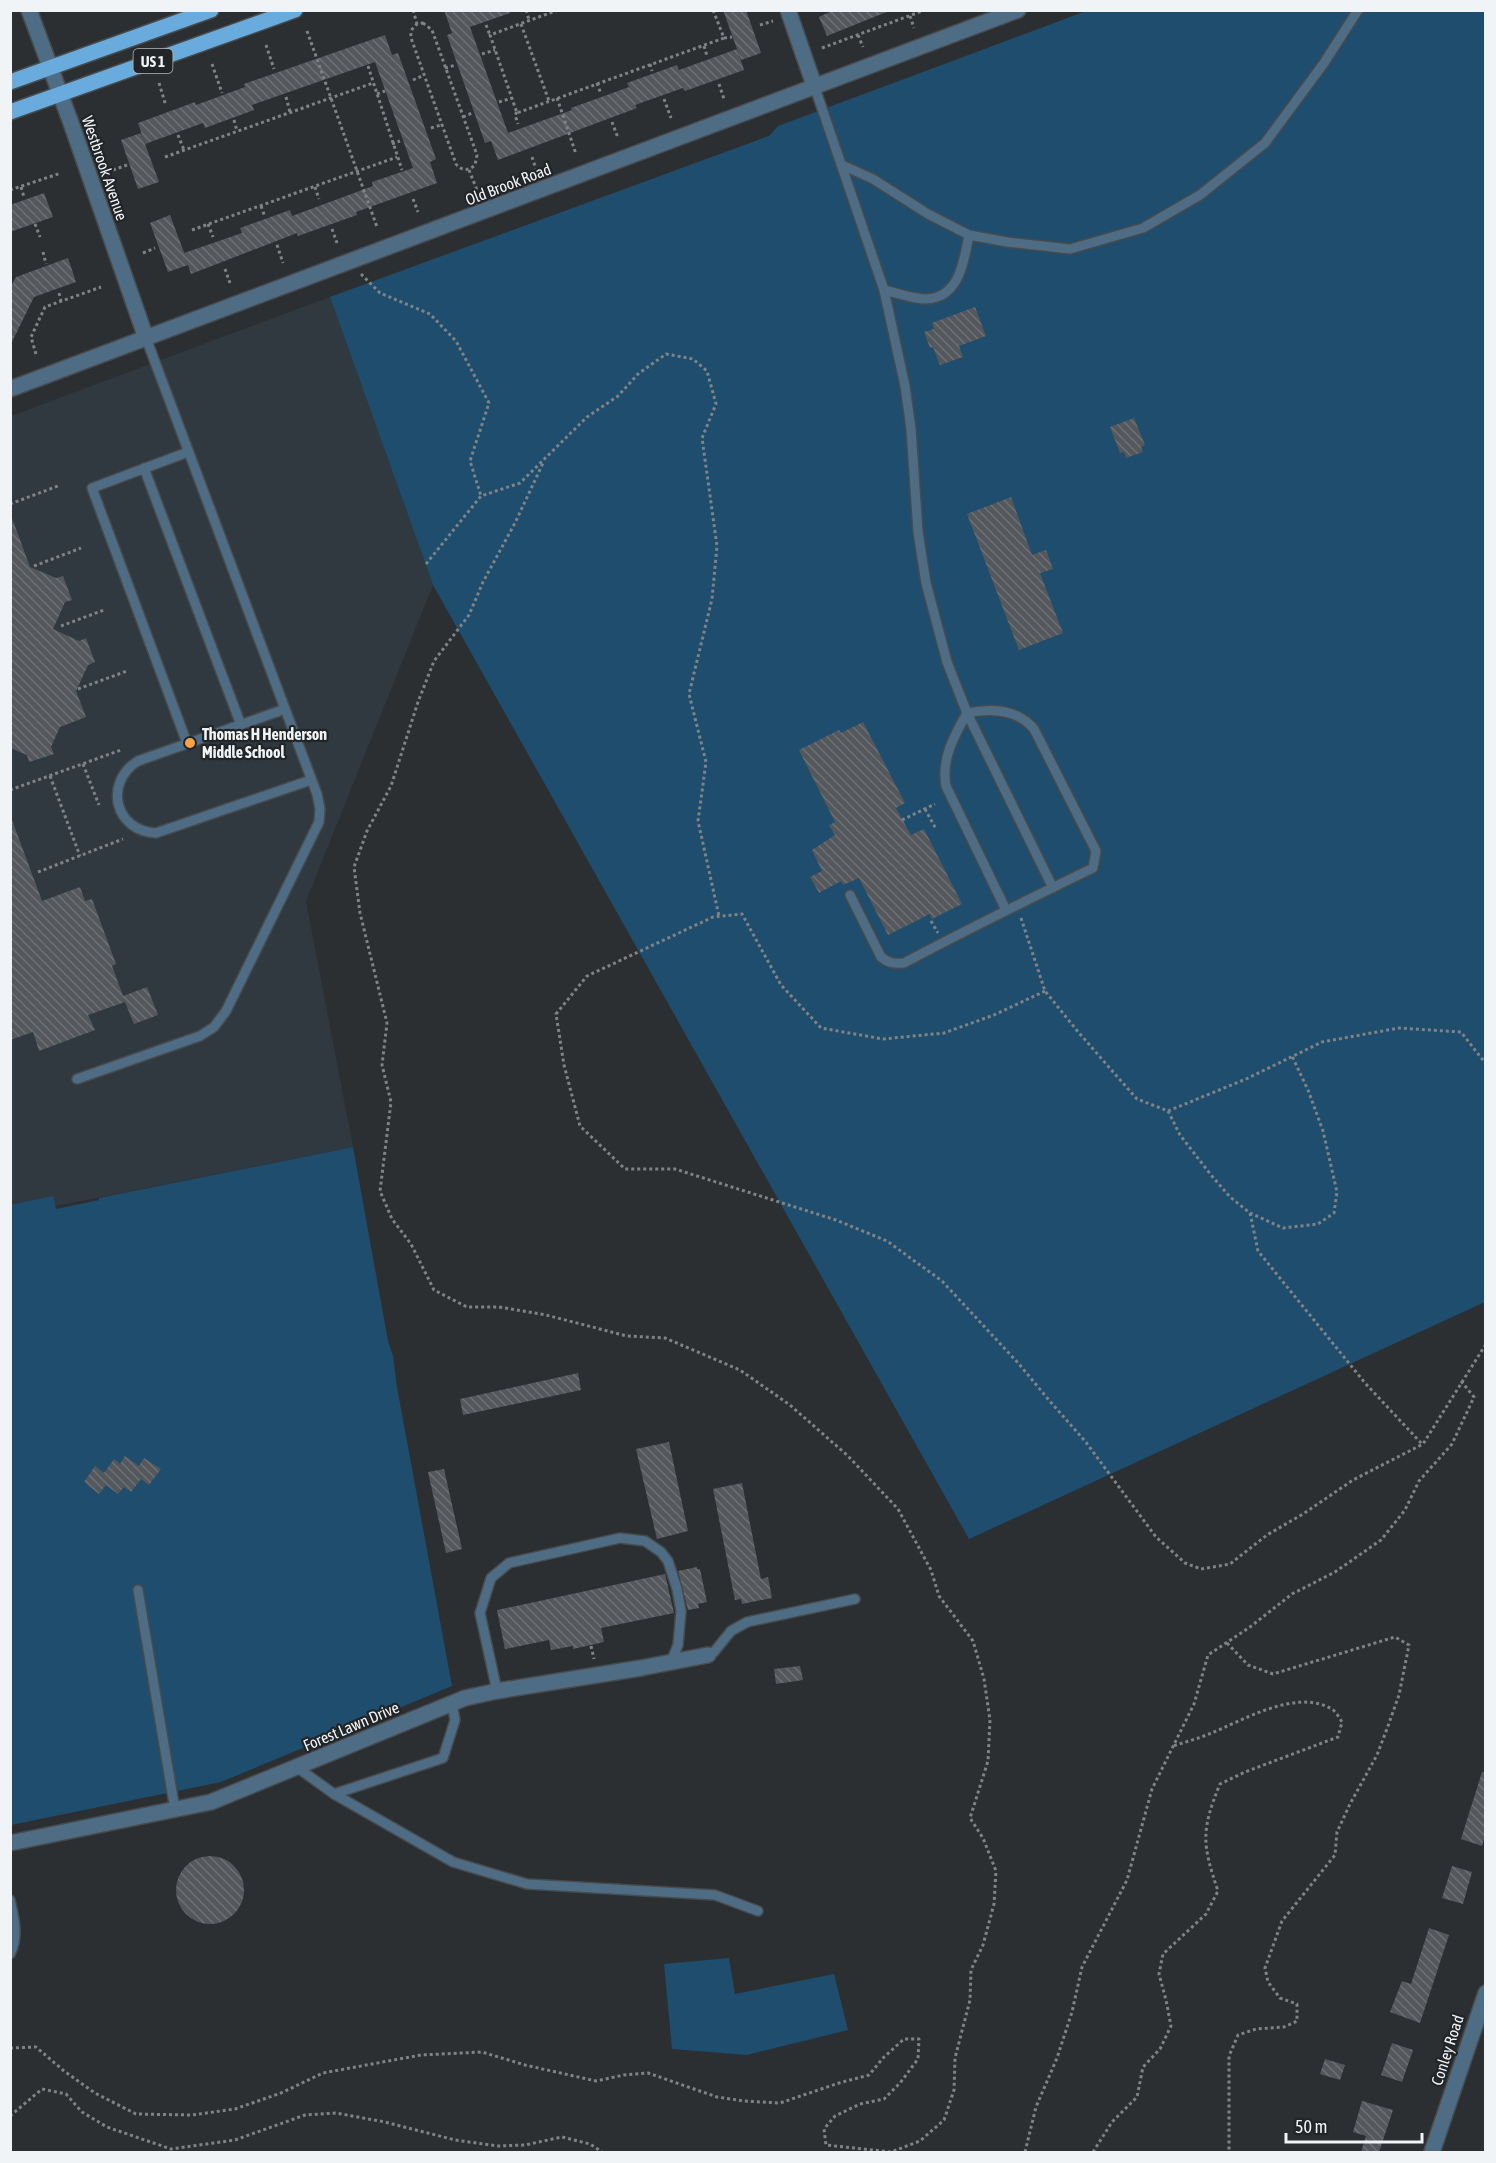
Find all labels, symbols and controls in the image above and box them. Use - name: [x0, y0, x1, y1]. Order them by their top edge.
- road number: US 1: [134, 49, 172, 73]
- street label: Westbrook Avenue: [79, 113, 131, 223]
- street label: Old Brook Road: [463, 159, 553, 209]
- place label: Thomas H Henderson Middle School: [202, 725, 327, 761]
- marker: Thomas H Henderson Middle School: [183, 736, 197, 750]
- street label: Forest Lawn Drive: [300, 1698, 402, 1754]
- street label: Conley Road: [1427, 2013, 1468, 2088]
- scale bar: [1286, 2106, 1422, 2144]
- text: 50 m: [1295, 2116, 1327, 2137]

